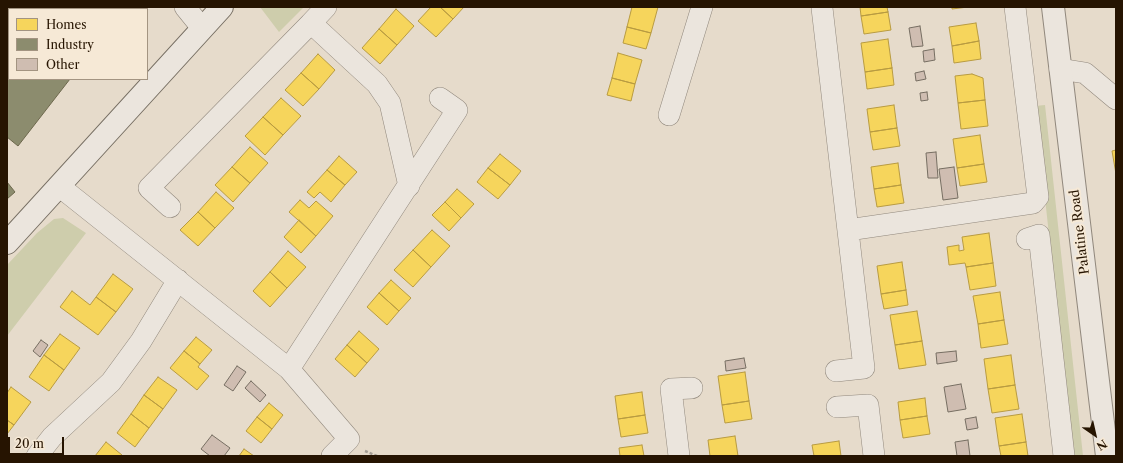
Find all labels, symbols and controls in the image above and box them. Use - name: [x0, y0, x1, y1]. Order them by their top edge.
- legend: [8, 8, 148, 80]
- text: Homes: [46, 17, 86, 32]
- text: Industry: [46, 37, 94, 52]
- text: Other: [46, 57, 80, 72]
- street label: Palatine Road: [1067, 189, 1093, 275]
- north arrow: [1075, 415, 1115, 455]
- scale bar: [10, 429, 66, 455]
- text: 20 m: [15, 436, 44, 451]
- text: N: [1094, 436, 1110, 453]

